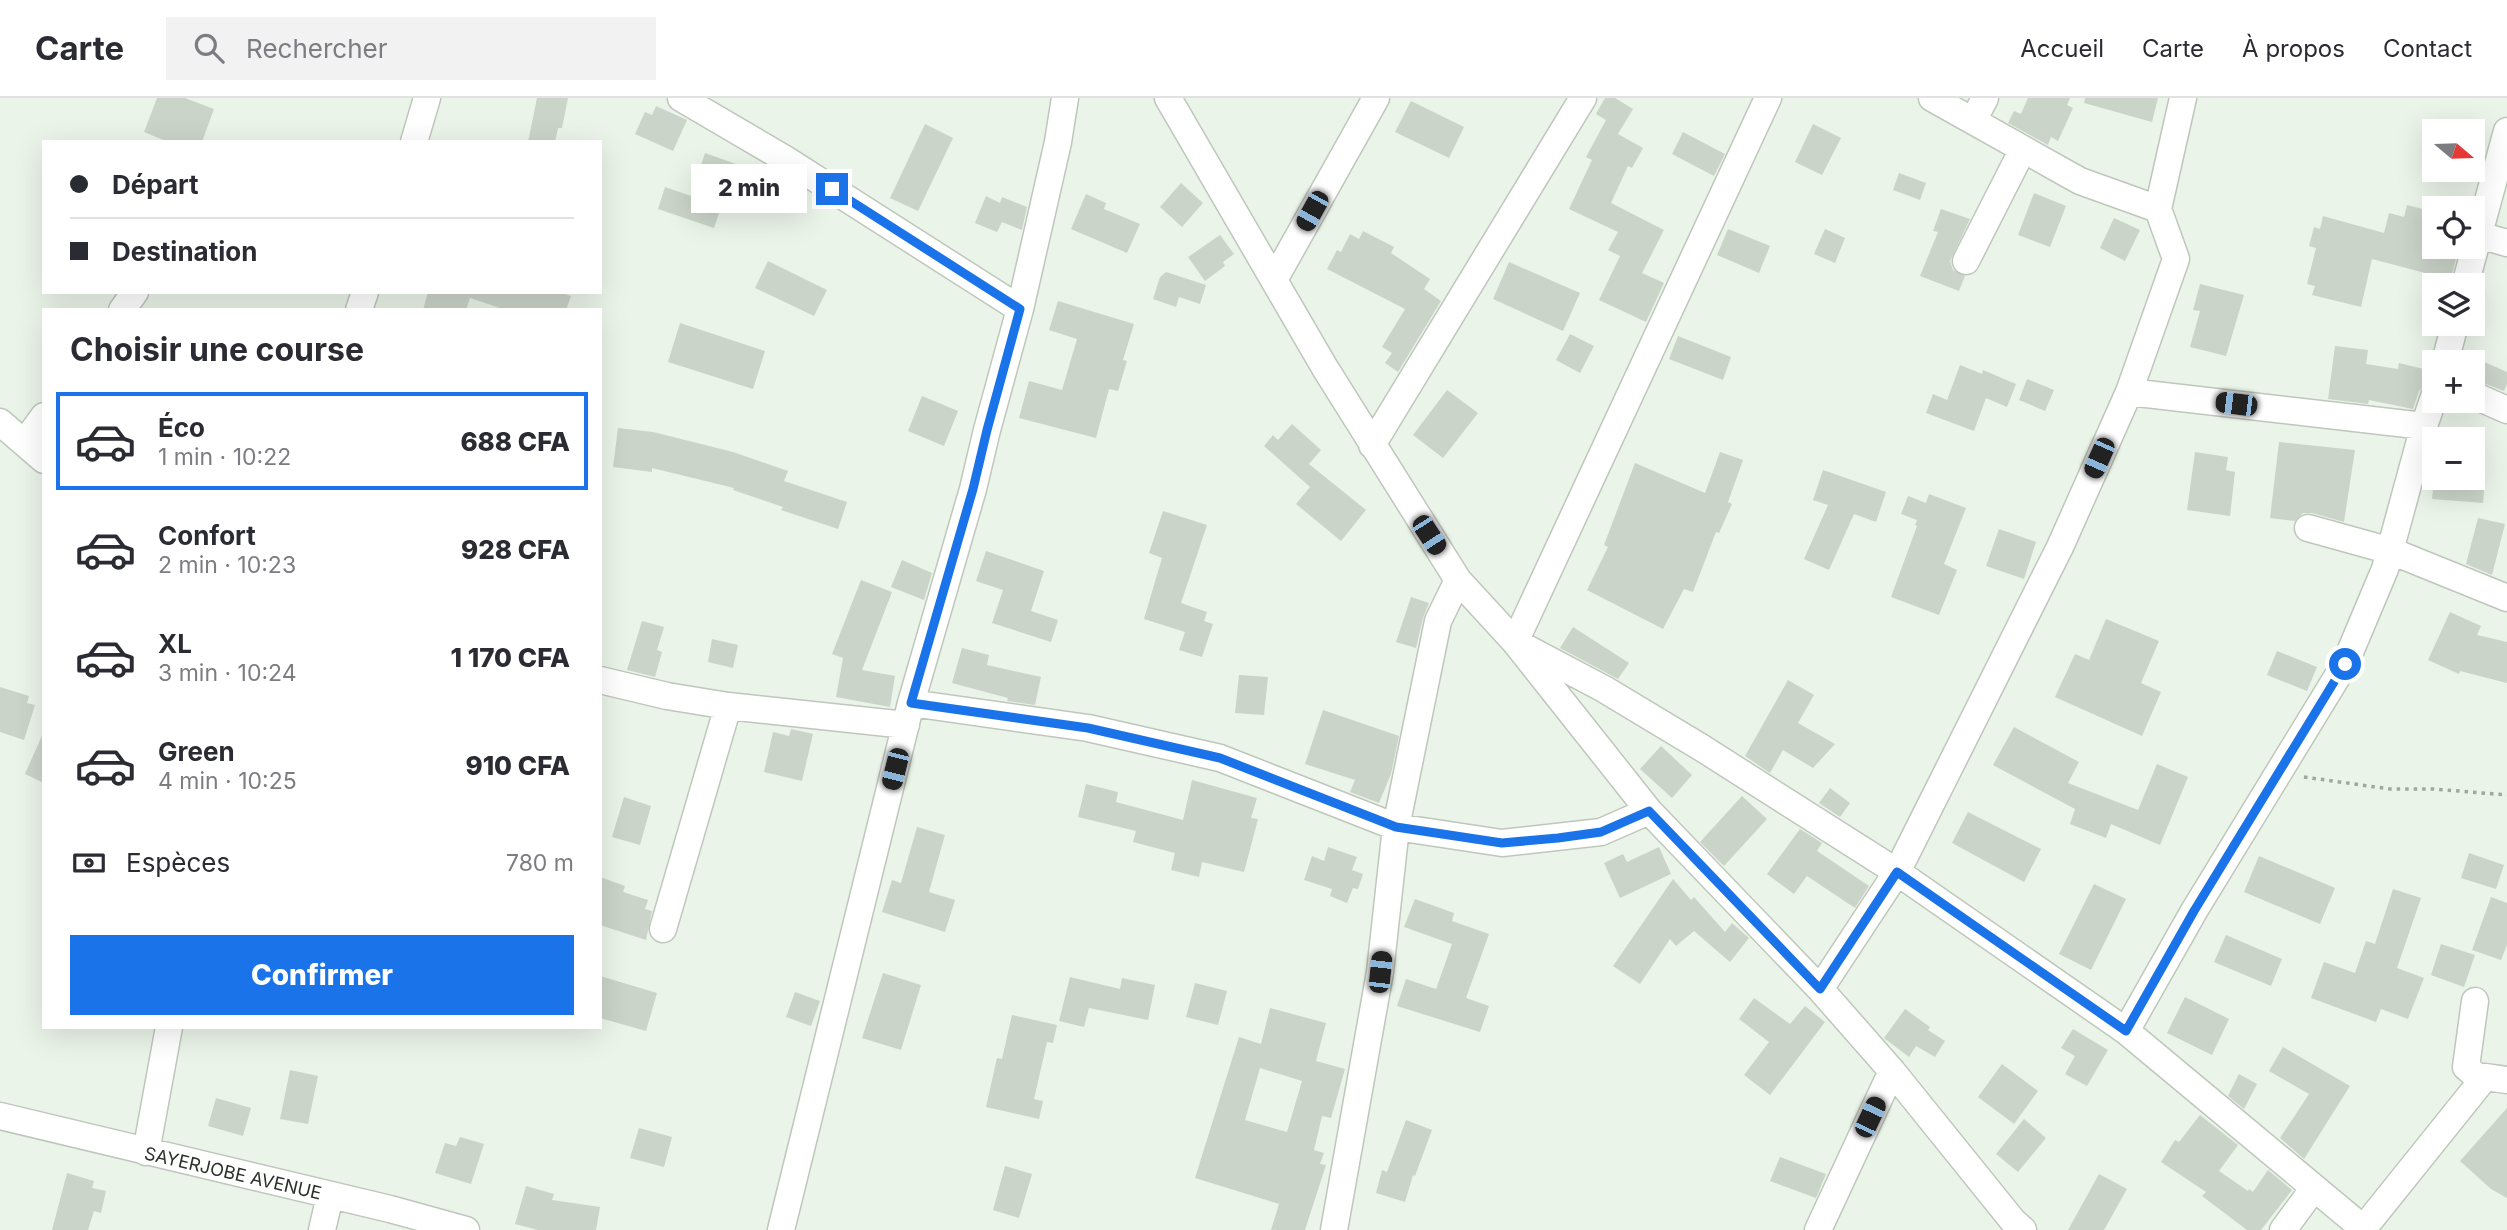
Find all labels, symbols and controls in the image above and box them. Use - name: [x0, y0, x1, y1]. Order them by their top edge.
- search box: [166, 17, 656, 80]
- text: Carte: [35, 28, 124, 68]
- icon: search: [190, 29, 228, 67]
- text: Rechercher: [246, 33, 388, 64]
- text: Accueil: [2020, 34, 2104, 63]
- text: Carte: [2142, 34, 2204, 63]
- text: À propos: [2242, 34, 2345, 63]
- text: Contact: [2383, 34, 2472, 63]
- north arrow: [2422, 119, 2485, 182]
- map controls: [2422, 119, 2485, 490]
- callout: 2 min: [692, 164, 808, 214]
- text: Départ: [112, 169, 199, 200]
- route end: [816, 173, 848, 205]
- text: 2 min: [718, 174, 780, 202]
- car: [1293, 188, 1332, 234]
- button: locate: [2422, 196, 2485, 259]
- text: Destination: [112, 236, 257, 267]
- button: layers: [2422, 273, 2485, 336]
- text: Choisir une course: [70, 330, 364, 369]
- button: +: [2422, 350, 2485, 413]
- car: [2214, 391, 2259, 417]
- icon: car: [74, 410, 137, 473]
- text: Éco: [158, 412, 205, 443]
- text: 688 CFA: [460, 426, 570, 457]
- button: −: [2422, 427, 2485, 490]
- car: [2081, 435, 2118, 481]
- text: 1 min · 10:22: [158, 443, 291, 471]
- car: [1409, 512, 1450, 558]
- icon: car: [74, 518, 137, 581]
- text: Confort: [158, 520, 256, 551]
- text: 928 CFA: [461, 534, 570, 565]
- text: 2 min · 10:23: [158, 551, 296, 579]
- icon: car: [74, 626, 137, 689]
- text: XL: [158, 628, 192, 659]
- text: 1 170 CFA: [451, 642, 570, 673]
- route start: [2329, 648, 2361, 680]
- text: 3 min · 10:24: [158, 659, 297, 687]
- icon: car: [74, 734, 137, 797]
- text: Green: [158, 736, 235, 767]
- car: [880, 746, 911, 792]
- text: 910 CFA: [465, 750, 570, 781]
- text: 4 min · 10:25: [158, 767, 297, 795]
- icon: cash: [70, 844, 108, 882]
- text: Espèces: [126, 847, 230, 878]
- text: 780 m: [506, 849, 574, 877]
- button: Confirmer: [70, 935, 574, 1015]
- car: [1368, 950, 1393, 994]
- car: [1852, 1094, 1889, 1140]
- street label: SAYERJOBE AVENUE: [142, 1142, 324, 1204]

